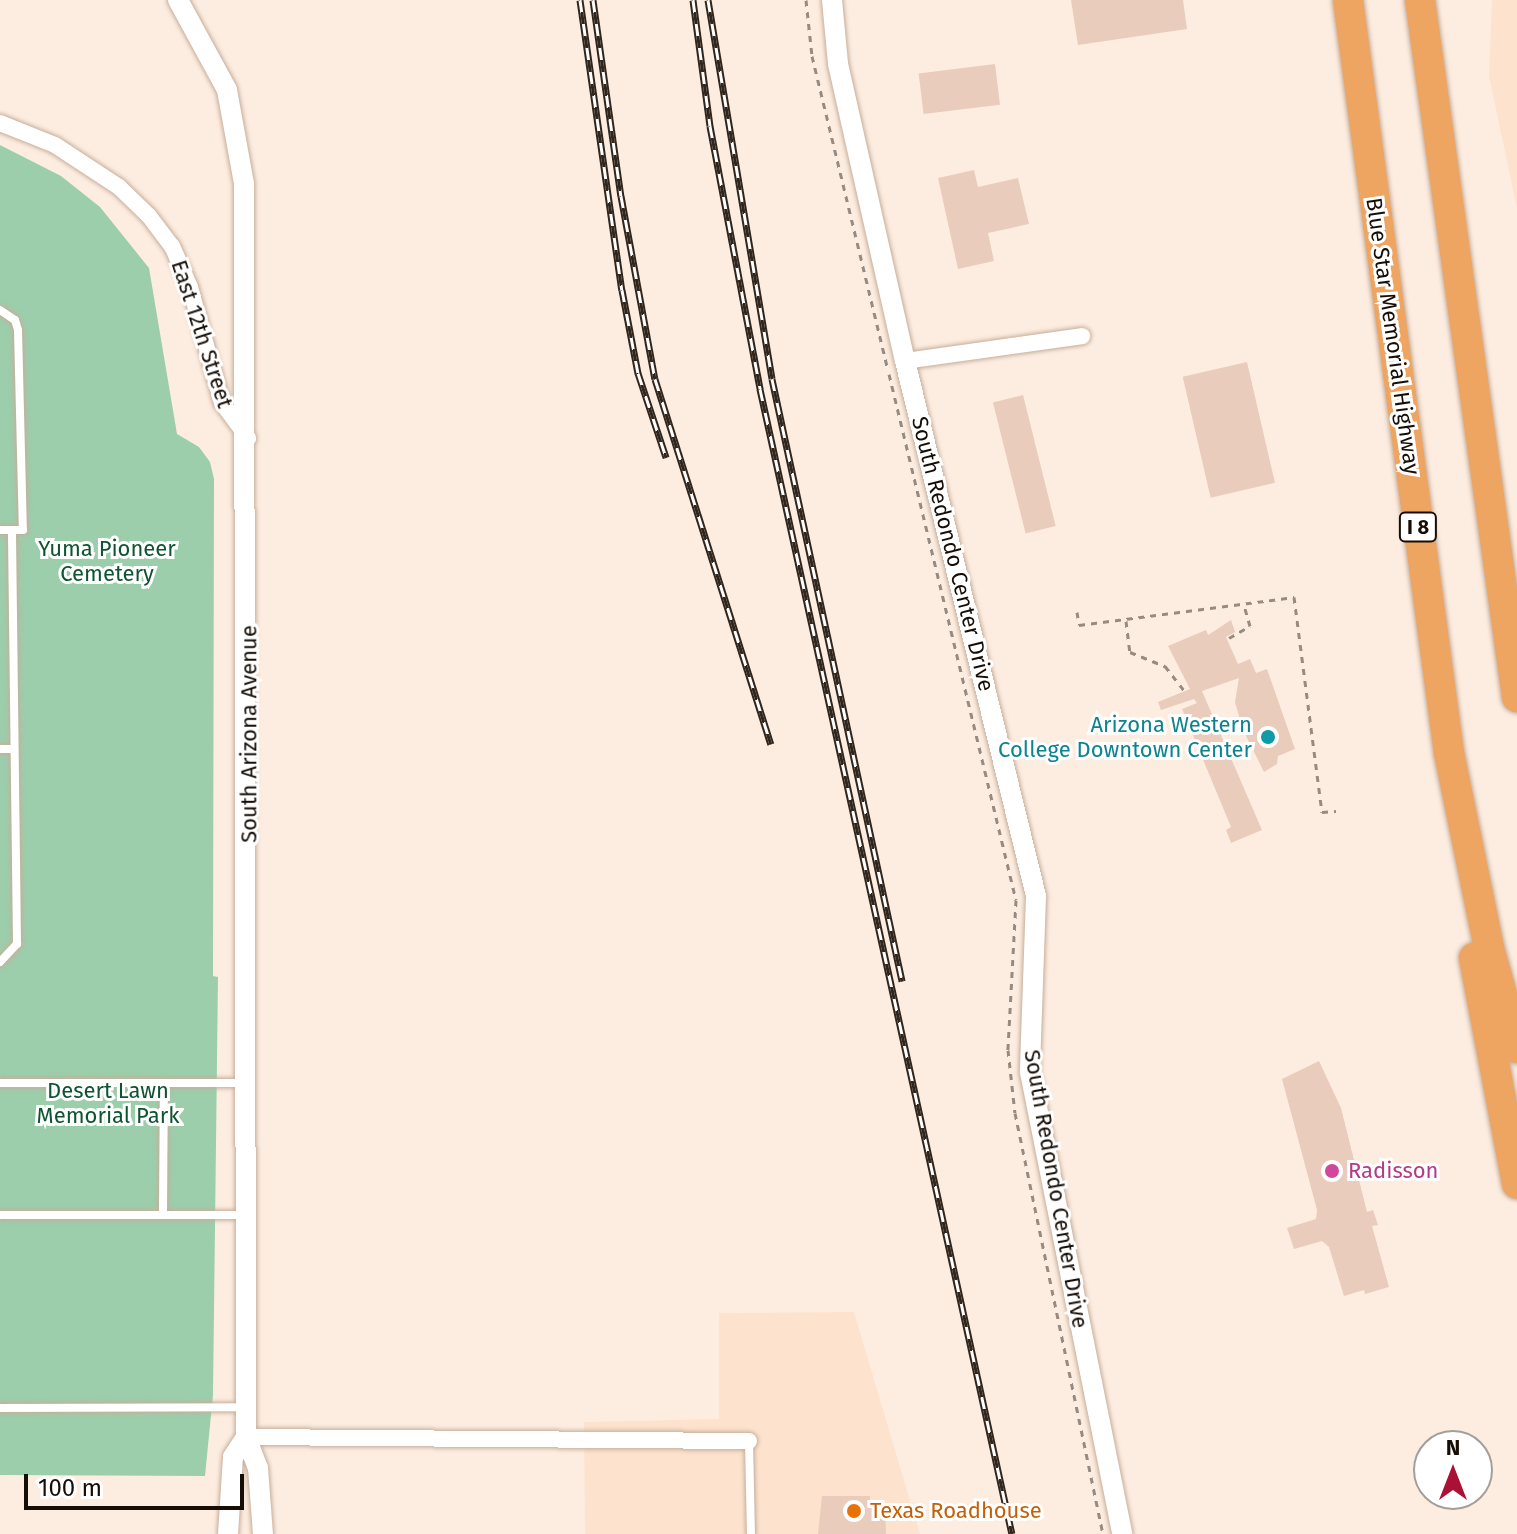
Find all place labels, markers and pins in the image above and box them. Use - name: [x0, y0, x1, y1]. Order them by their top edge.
- place label: Arizona Western College Downtown Center: [998, 711, 1252, 762]
- marker: Arizona Western College Downtown Center: [1259, 728, 1277, 746]
- place label: Radisson: [1348, 1158, 1438, 1184]
- marker: Radisson: [1323, 1162, 1341, 1180]
- place label: Texas Roadhouse: [870, 1498, 1042, 1524]
- marker: Texas Roadhouse: [845, 1502, 863, 1520]

